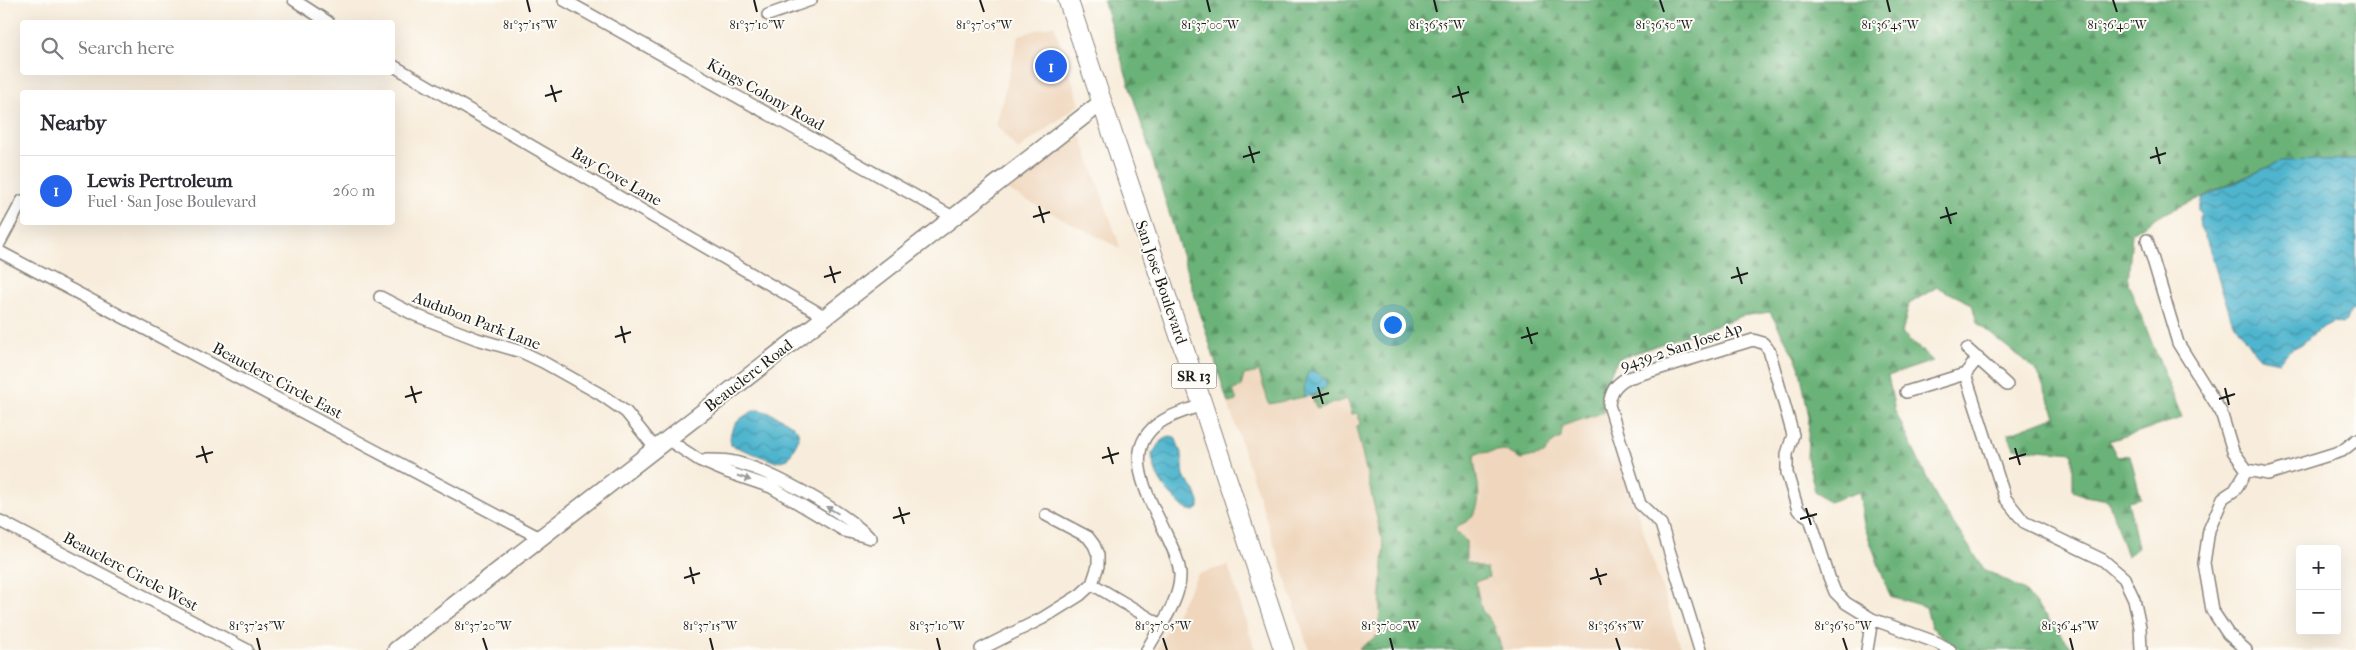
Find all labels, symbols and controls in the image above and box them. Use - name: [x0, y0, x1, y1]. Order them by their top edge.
- text: 81°37'15"W: [503, 18, 558, 32]
- text: 81°37'10"W: [729, 18, 786, 32]
- text: 81°37'05"W: [956, 18, 1013, 32]
- text: 81°37'00"W: [1181, 18, 1240, 32]
- text: 81°36'55"W: [1409, 18, 1466, 32]
- text: 81°36'50"W: [1636, 18, 1694, 32]
- text: 81°36'45"W: [1861, 18, 1920, 32]
- text: 81°36'40"W: [2088, 18, 2148, 32]
- search box: [20, 20, 395, 75]
- icon: search: [38, 34, 66, 62]
- text: Search here: [78, 37, 174, 59]
- pin: 1: [1035, 47, 1067, 85]
- street label: Kings Colony Road: [704, 54, 828, 135]
- text: Nearby: [40, 111, 106, 135]
- street label: Bay Cove Lane: [568, 143, 665, 210]
- text: Lewis Pertroleum: [87, 170, 233, 192]
- text: 1: [53, 181, 59, 200]
- text: 260 m: [333, 181, 375, 200]
- text: Fuel · San Jose Boulevard: [87, 192, 256, 211]
- street label: San Jose Boulevard: [1131, 218, 1192, 347]
- street label: Audubon Park Lane: [409, 287, 544, 354]
- your location: [1380, 312, 1406, 338]
- street label: 9439-2 San Jose Ap: [1618, 318, 1745, 375]
- street label: Beauclerc Road: [700, 335, 796, 416]
- street label: Beauclerc Circle East: [209, 338, 346, 423]
- road number: SR 13: [1172, 364, 1216, 388]
- one-way arrow: [737, 474, 752, 482]
- one-way arrow: [825, 505, 838, 514]
- street label: Beauclerc Circle West: [60, 528, 202, 615]
- map controls: [2296, 545, 2341, 635]
- button: +: [2296, 545, 2341, 590]
- button: −: [2296, 590, 2341, 635]
- text: 81°37'25"W: [229, 619, 286, 633]
- text: 81°37'20"W: [454, 619, 513, 633]
- text: 81°37'15"W: [683, 619, 738, 633]
- text: 81°37'10"W: [909, 619, 966, 633]
- text: 81°37'05"W: [1135, 619, 1192, 633]
- text: 81°37'00"W: [1361, 619, 1420, 633]
- text: 81°36'55"W: [1588, 619, 1645, 633]
- text: 81°36'50"W: [1815, 619, 1873, 633]
- text: 81°36'45"W: [2041, 619, 2100, 633]

